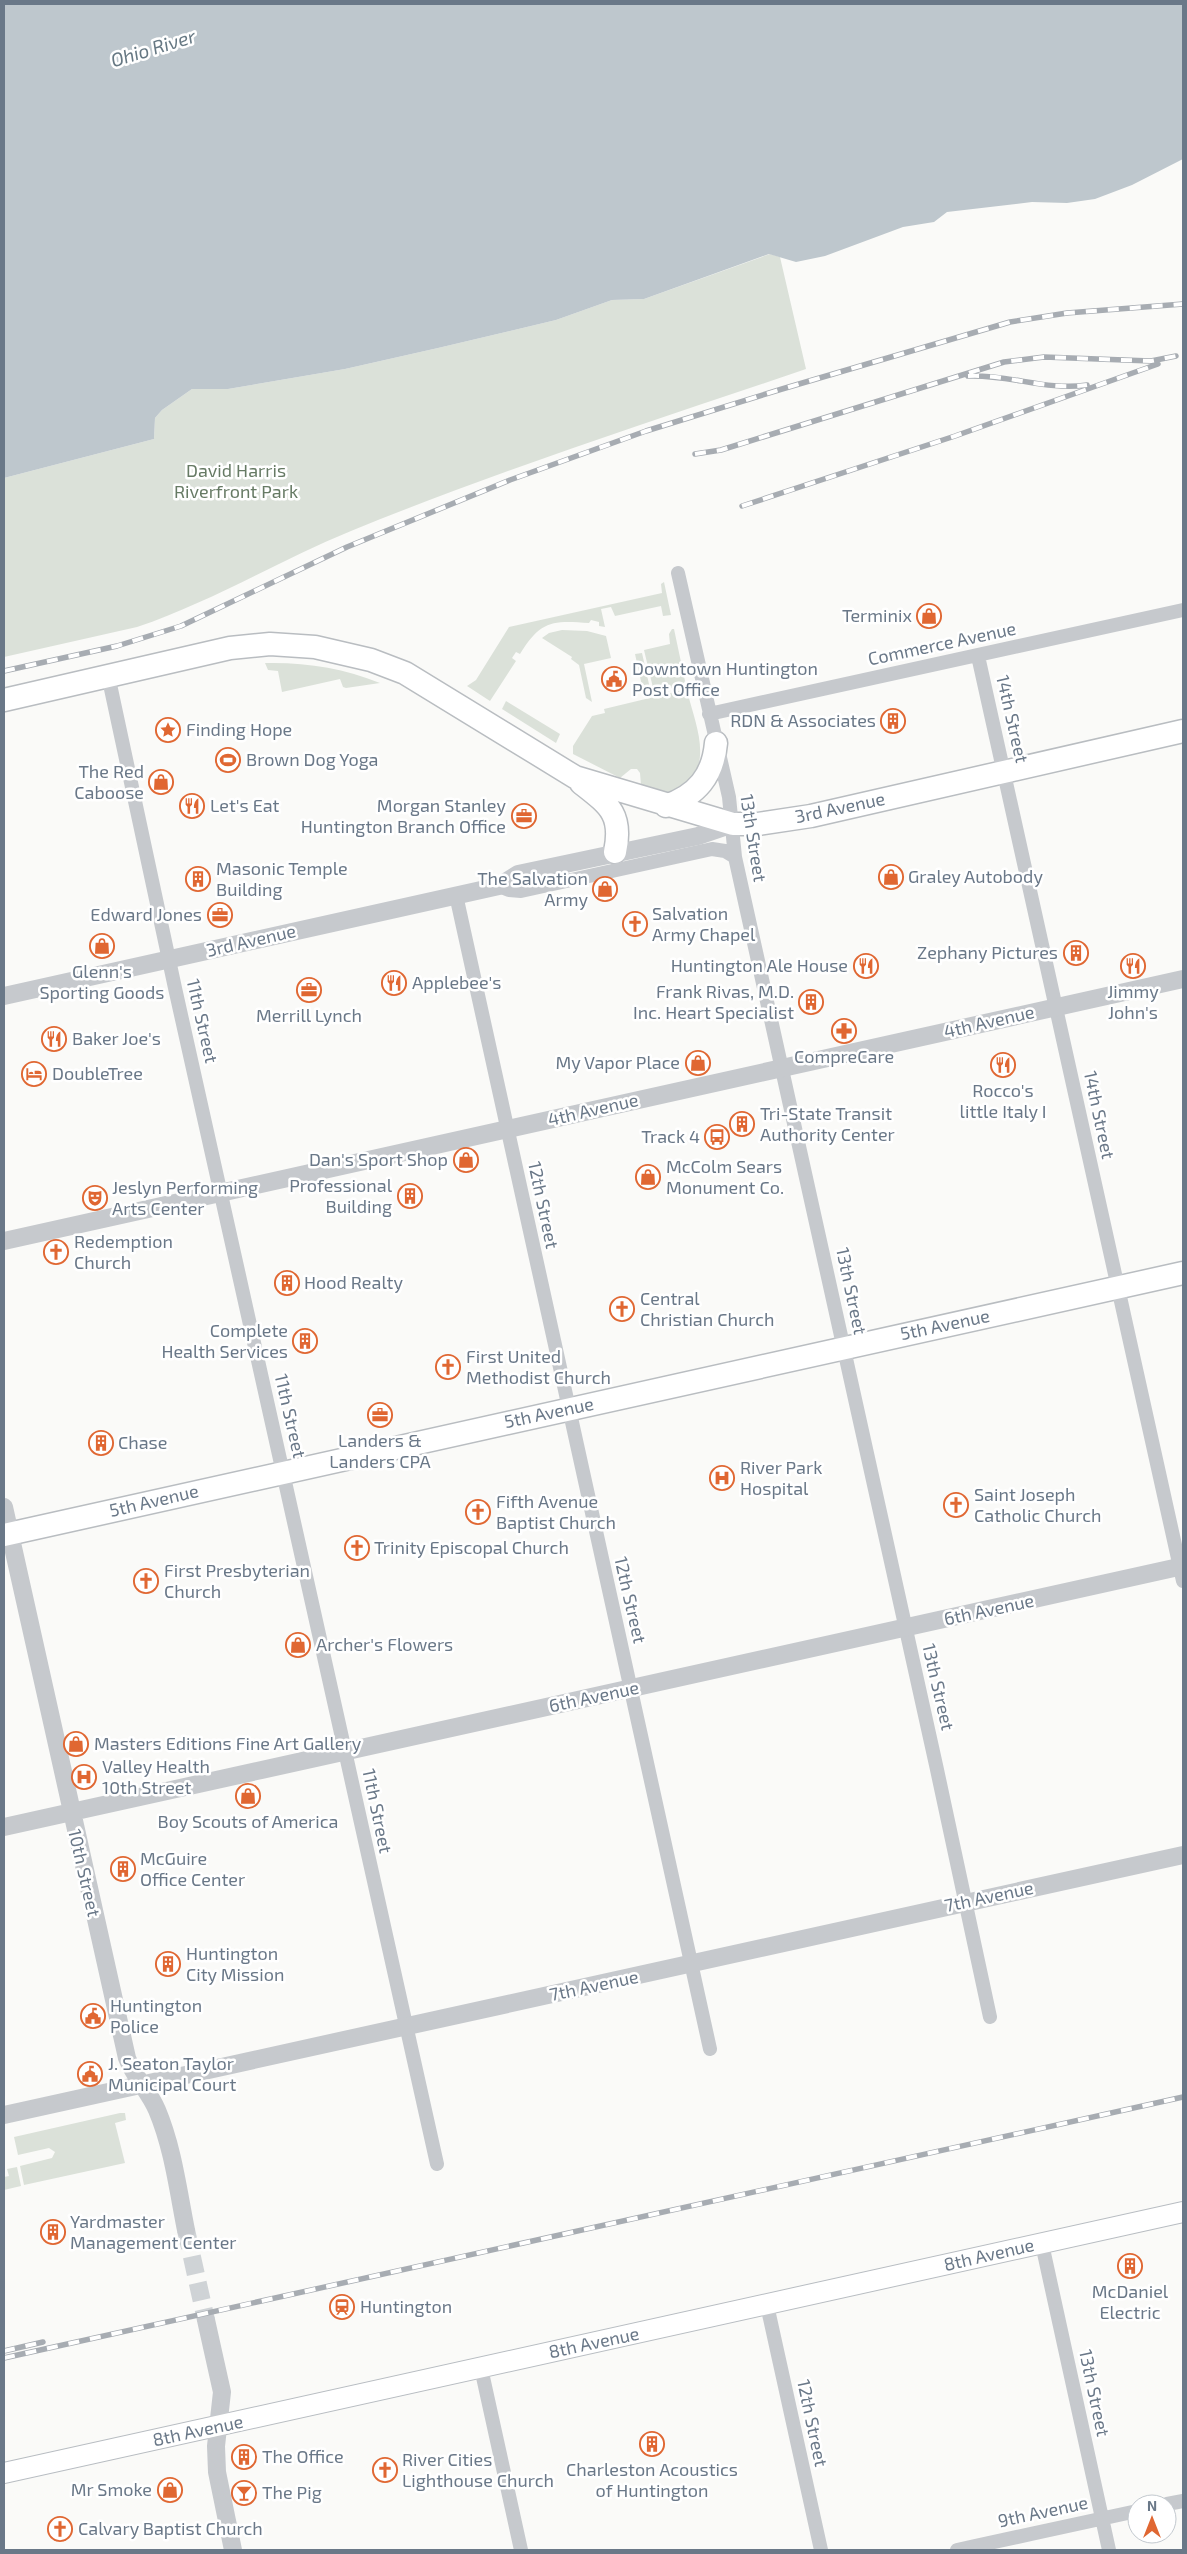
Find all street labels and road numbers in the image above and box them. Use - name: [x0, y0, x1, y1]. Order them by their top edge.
- street label: Commerce Avenue: [866, 617, 1018, 669]
- street label: 14th Street: [992, 673, 1034, 765]
- street label: 3rd Avenue: [793, 787, 887, 827]
- street label: 13th Street: [736, 792, 772, 883]
- street label: 3rd Avenue: [204, 919, 298, 961]
- street label: 11th Street: [183, 977, 223, 1065]
- street label: 4th Avenue: [941, 1000, 1036, 1042]
- street label: 14th Street: [1080, 1069, 1120, 1161]
- street label: 4th Avenue: [545, 1088, 640, 1130]
- street label: 12th Street: [524, 1159, 564, 1251]
- street label: 13th Street: [832, 1245, 872, 1337]
- street label: 5th Avenue: [898, 1304, 992, 1344]
- street label: 11th Street: [271, 1372, 311, 1460]
- street label: 5th Avenue: [502, 1392, 596, 1432]
- street label: 5th Avenue: [107, 1479, 201, 1521]
- street label: 12th Street: [610, 1554, 652, 1646]
- street label: 6th Avenue: [942, 1589, 1036, 1629]
- street label: 13th Street: [918, 1641, 960, 1733]
- street label: 6th Avenue: [547, 1676, 641, 1716]
- street label: 11th Street: [358, 1767, 398, 1855]
- street label: 10th Street: [64, 1827, 106, 1919]
- street label: 7th Avenue: [942, 1876, 1035, 1916]
- street label: 7th Avenue: [547, 1965, 640, 2005]
- street label: 8th Avenue: [941, 2233, 1036, 2275]
- street label: 8th Avenue: [546, 2322, 641, 2362]
- street label: 13th Street: [1075, 2347, 1115, 2439]
- street label: 12th Street: [793, 2377, 833, 2469]
- street label: 8th Avenue: [150, 2410, 245, 2450]
- street label: 9th Avenue: [996, 2491, 1090, 2531]

